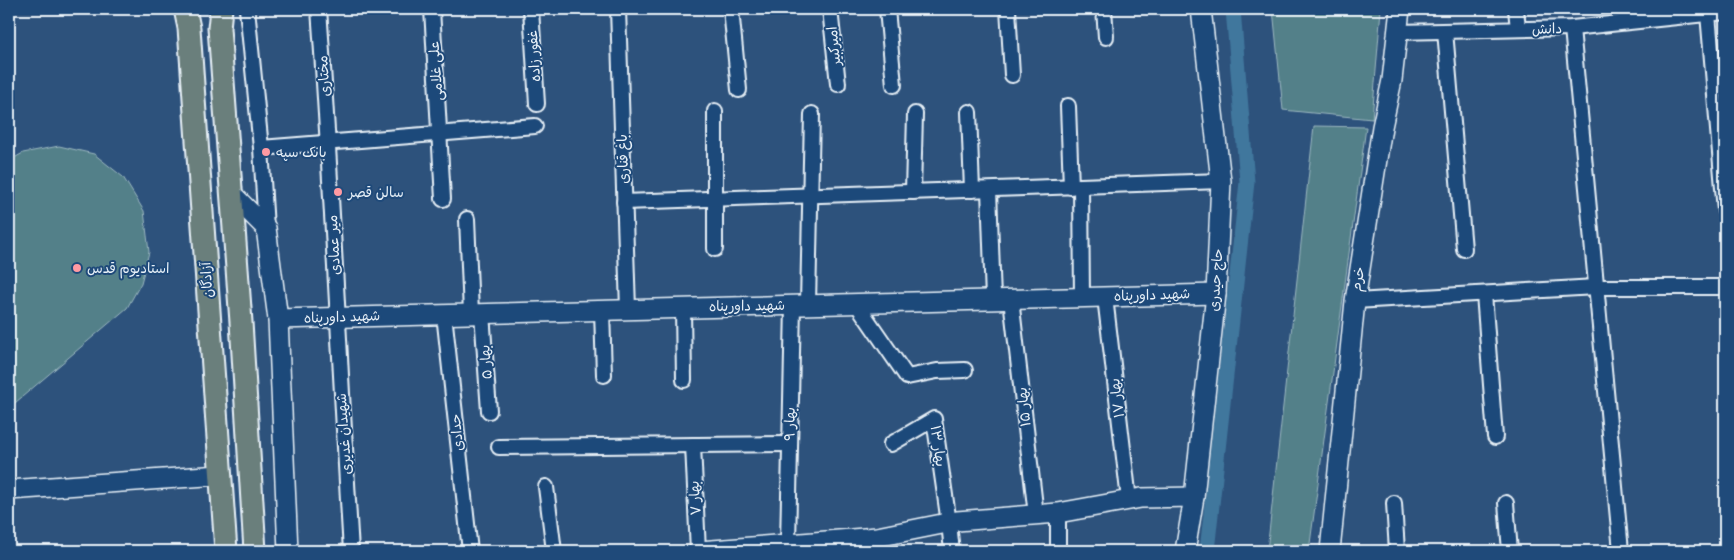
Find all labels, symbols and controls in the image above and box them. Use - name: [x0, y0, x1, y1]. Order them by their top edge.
- street label: دانش: [1532, 20, 1562, 38]
- street label: امیرکبیر: [823, 26, 845, 67]
- street label: غفور زاده: [524, 30, 544, 82]
- street label: علی غلامی: [425, 41, 447, 101]
- street label: مختاری: [314, 55, 334, 97]
- street label: باغ قناری: [614, 134, 633, 184]
- place label: بانک سپه: [276, 144, 327, 162]
- marker: بانک سپه: [260, 146, 272, 158]
- place label: سالن قصر: [347, 184, 404, 201]
- marker: سالن قصر: [332, 186, 344, 198]
- street label: میر عمادی: [324, 214, 344, 276]
- street label: حاج حیدری: [1205, 248, 1228, 312]
- place label: استادیوم قدس: [87, 260, 170, 279]
- street label: آزادگان: [197, 261, 217, 298]
- marker: استادیوم قدس: [71, 262, 83, 274]
- street label: خرم: [1348, 265, 1371, 293]
- street label: شهید داورپناه: [1114, 285, 1190, 306]
- street label: شهید داورپناه: [709, 297, 785, 316]
- street label: شهید داورپناه: [304, 307, 380, 328]
- street label: بهار ۵: [476, 344, 496, 380]
- street label: بهار ۱۷: [1106, 377, 1128, 419]
- street label: بهار ۱۵: [1013, 386, 1035, 428]
- street label: شهیدان غدیری: [333, 393, 355, 475]
- street label: بهار ۹: [781, 407, 799, 441]
- street label: حدادی: [447, 413, 467, 452]
- street label: بهار ۱۳: [927, 424, 949, 468]
- street label: بهار ۷: [686, 480, 704, 516]

